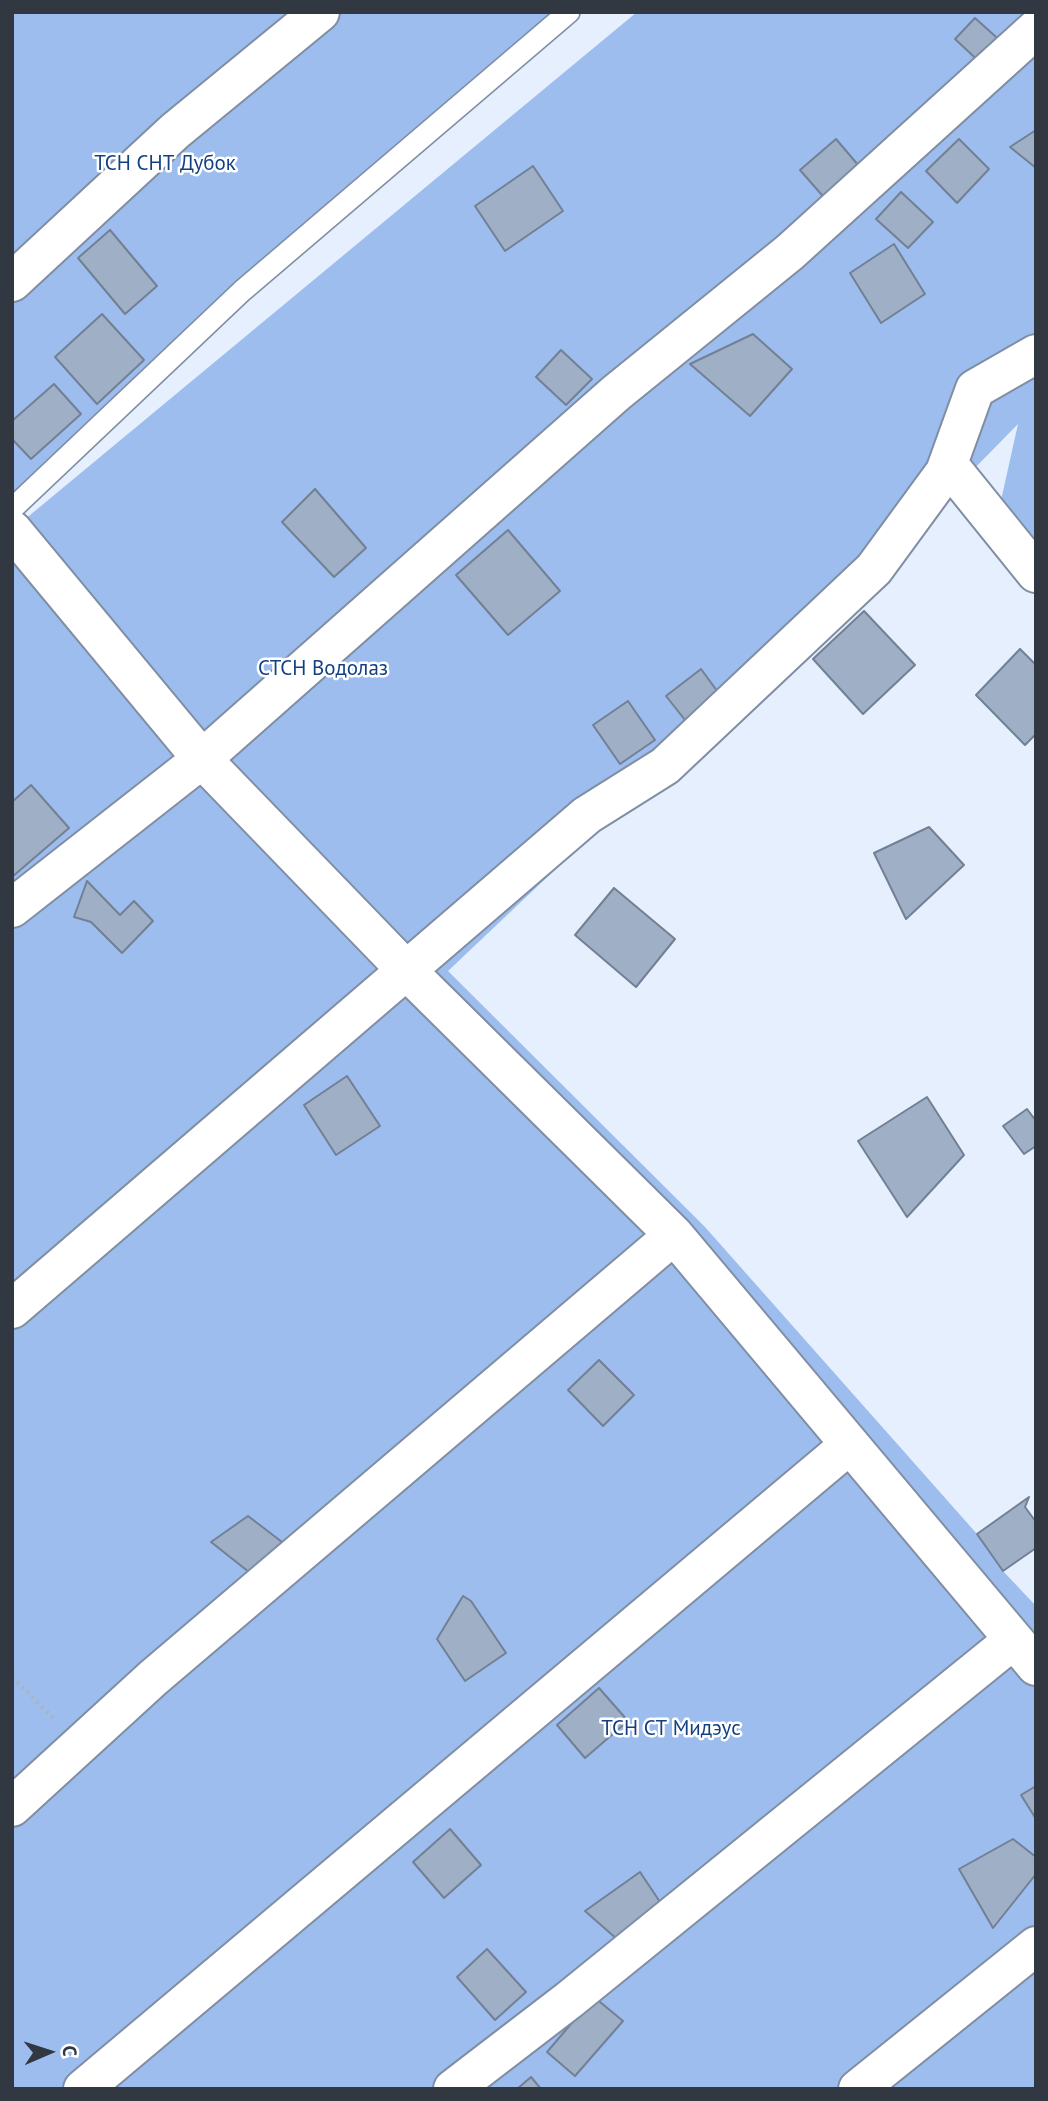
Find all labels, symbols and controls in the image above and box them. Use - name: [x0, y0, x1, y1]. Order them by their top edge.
- park label: ТСН СНТ Дубок: [94, 151, 236, 177]
- park label: СТСН Водолаз: [258, 656, 388, 682]
- park label: ТСН СТ Мидэус: [601, 1716, 741, 1742]
- north arrow: [14, 2017, 84, 2087]
- text: С: [58, 2045, 82, 2057]

